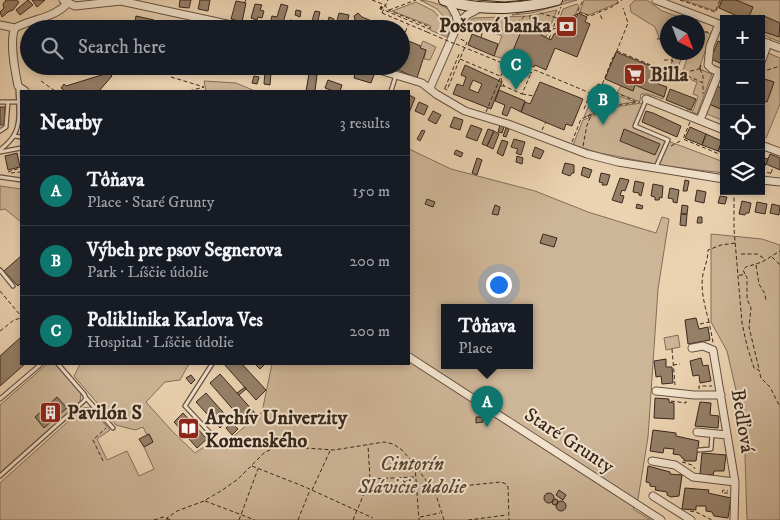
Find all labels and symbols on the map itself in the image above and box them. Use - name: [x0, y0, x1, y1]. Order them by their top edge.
- place label: Poštová banka: [439, 14, 552, 39]
- bank icon: Poštová banka: [555, 14, 579, 38]
- north arrow: [660, 15, 705, 60]
- pin: C: [500, 49, 532, 90]
- supermarket icon: Billa: [622, 63, 646, 87]
- place label: Billa: [650, 63, 689, 88]
- pin: B: [587, 84, 619, 125]
- your location: [486, 272, 512, 298]
- pin: A: [471, 386, 503, 427]
- street label: Bedľová: [725, 387, 759, 455]
- building icon: Pavilón S: [39, 401, 63, 425]
- place label: Pavilón S: [67, 401, 142, 426]
- street label: Staré Grunty: [519, 403, 619, 480]
- place label: Archív Univerzity Komenského: [204, 406, 348, 454]
- library icon: Archív Univerzity Komenského: [177, 417, 201, 441]
- park label: Cintorín Slávičie údolie: [357, 452, 467, 500]

